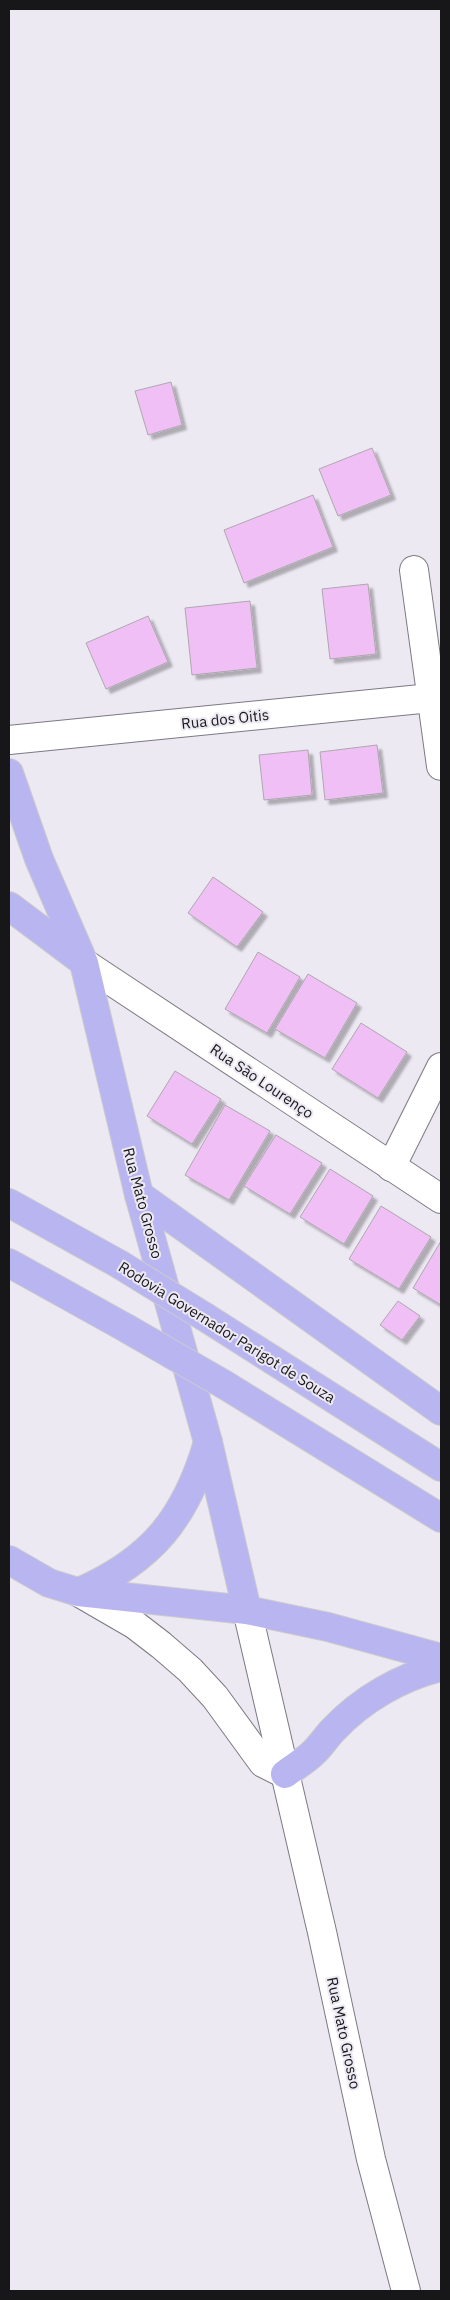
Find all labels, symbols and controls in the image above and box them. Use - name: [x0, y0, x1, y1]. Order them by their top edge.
- street label: Rua dos Oitis: [180, 705, 270, 733]
- street label: Rua São Lourenço: [207, 1039, 317, 1123]
- street label: Rua Mato Grosso: [119, 1145, 167, 1261]
- street label: Rodovia Governador Parigot de Souza: [115, 1257, 339, 1407]
- street label: Rua Mato Grosso: [323, 1975, 365, 2091]

